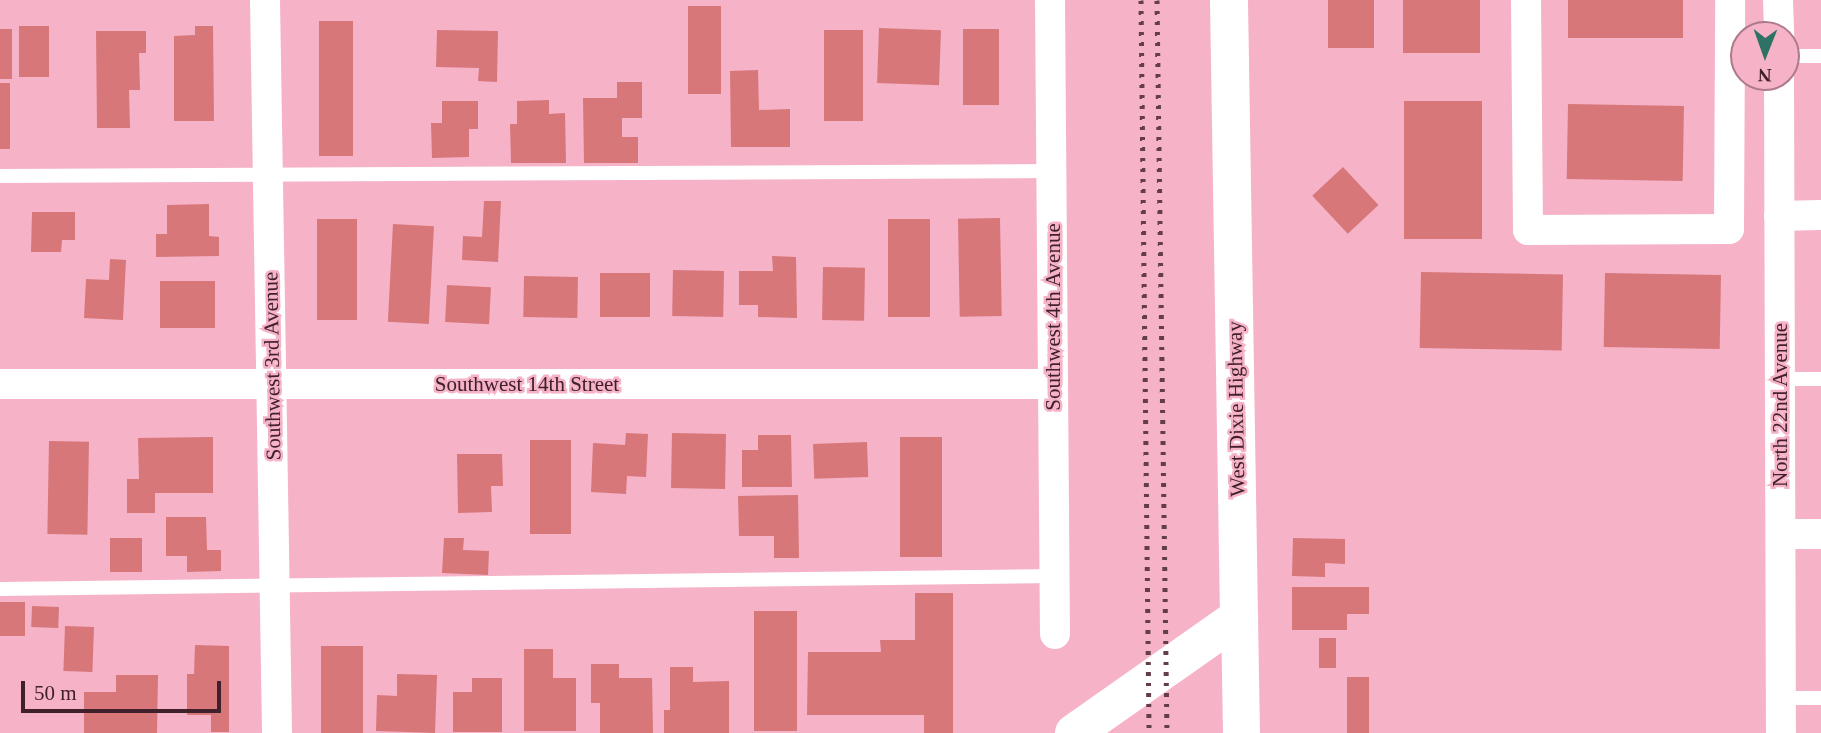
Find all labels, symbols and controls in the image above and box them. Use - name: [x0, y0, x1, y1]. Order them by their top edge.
- north arrow: [1730, 21, 1800, 91]
- text: N: [1758, 65, 1772, 86]
- street label: Southwest 4th Avenue: [1040, 223, 1066, 411]
- street label: Southwest 3rd Avenue: [258, 271, 286, 461]
- street label: West Dixie Highway: [1222, 321, 1250, 497]
- street label: North 22nd Avenue: [1767, 322, 1793, 488]
- street label: Southwest 14th Street: [435, 371, 619, 397]
- scale bar: [24, 666, 224, 710]
- text: 50 m: [34, 681, 77, 705]

